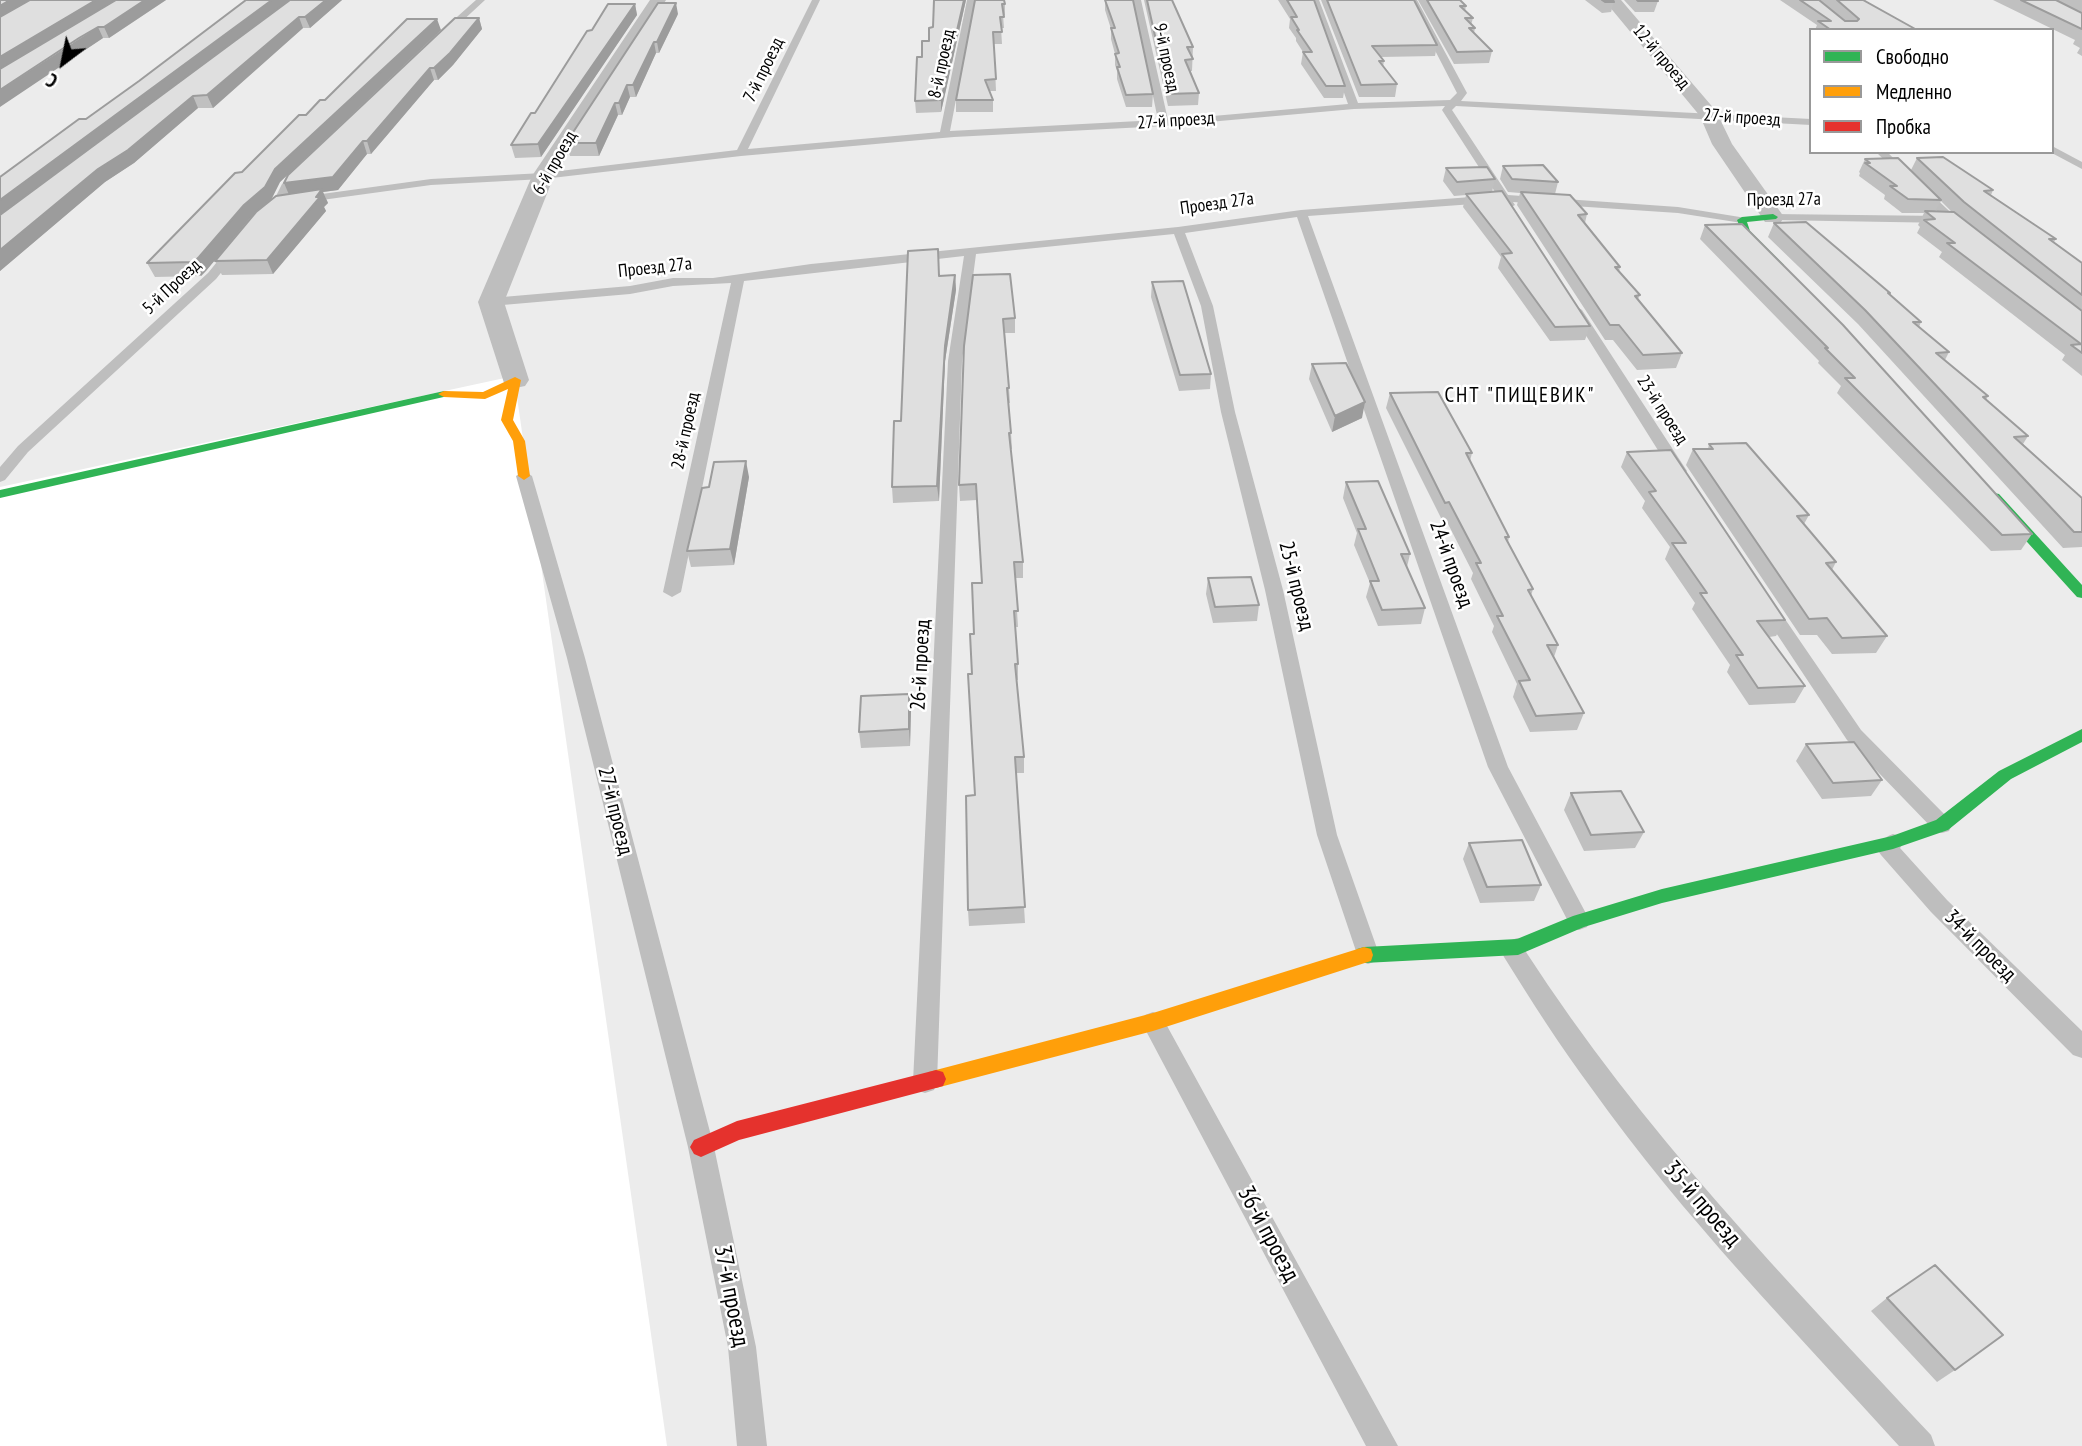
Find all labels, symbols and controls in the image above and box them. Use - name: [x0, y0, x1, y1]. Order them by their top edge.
- street label: 12-й проезд: [1628, 20, 1694, 94]
- street label: 9-й проезд: [1148, 21, 1184, 95]
- street label: 8-й проезд: [924, 27, 960, 101]
- north arrow: [28, 28, 98, 98]
- legend: [1809, 28, 2054, 154]
- street label: 7-й проезд: [739, 34, 789, 106]
- text: Свободно: [1876, 43, 1949, 70]
- text: С: [42, 68, 62, 93]
- text: Медленно: [1876, 78, 1952, 105]
- street label: 27-й проезд: [1703, 105, 1781, 131]
- street label: 27-й проезд: [1137, 108, 1215, 134]
- text: Пробка: [1876, 113, 1931, 140]
- street label: 6-й проезд: [528, 127, 582, 199]
- street label: Проезд 27а: [1179, 188, 1255, 220]
- street label: Проезд 27а: [1747, 189, 1821, 211]
- street label: Проезд 27а: [617, 253, 693, 283]
- street label: 5-й Проезд: [138, 255, 206, 319]
- street label: 23-й проезд: [1632, 371, 1692, 449]
- district label: СНТ "ПИЩЕВИК": [1446, 383, 1594, 409]
- street label: 28-й проезд: [667, 391, 705, 471]
- street label: 24-й проезд: [1424, 517, 1478, 611]
- street label: 25-й проезд: [1273, 539, 1319, 633]
- street label: 26-й проезд: [906, 619, 936, 711]
- street label: 27-й проезд: [592, 764, 638, 858]
- street label: 34-й проезд: [1939, 905, 2021, 987]
- street label: 35-й проезд: [1657, 1155, 1747, 1253]
- street label: 36-й проезд: [1231, 1181, 1305, 1287]
- street label: 37-й проезд: [707, 1243, 755, 1349]

